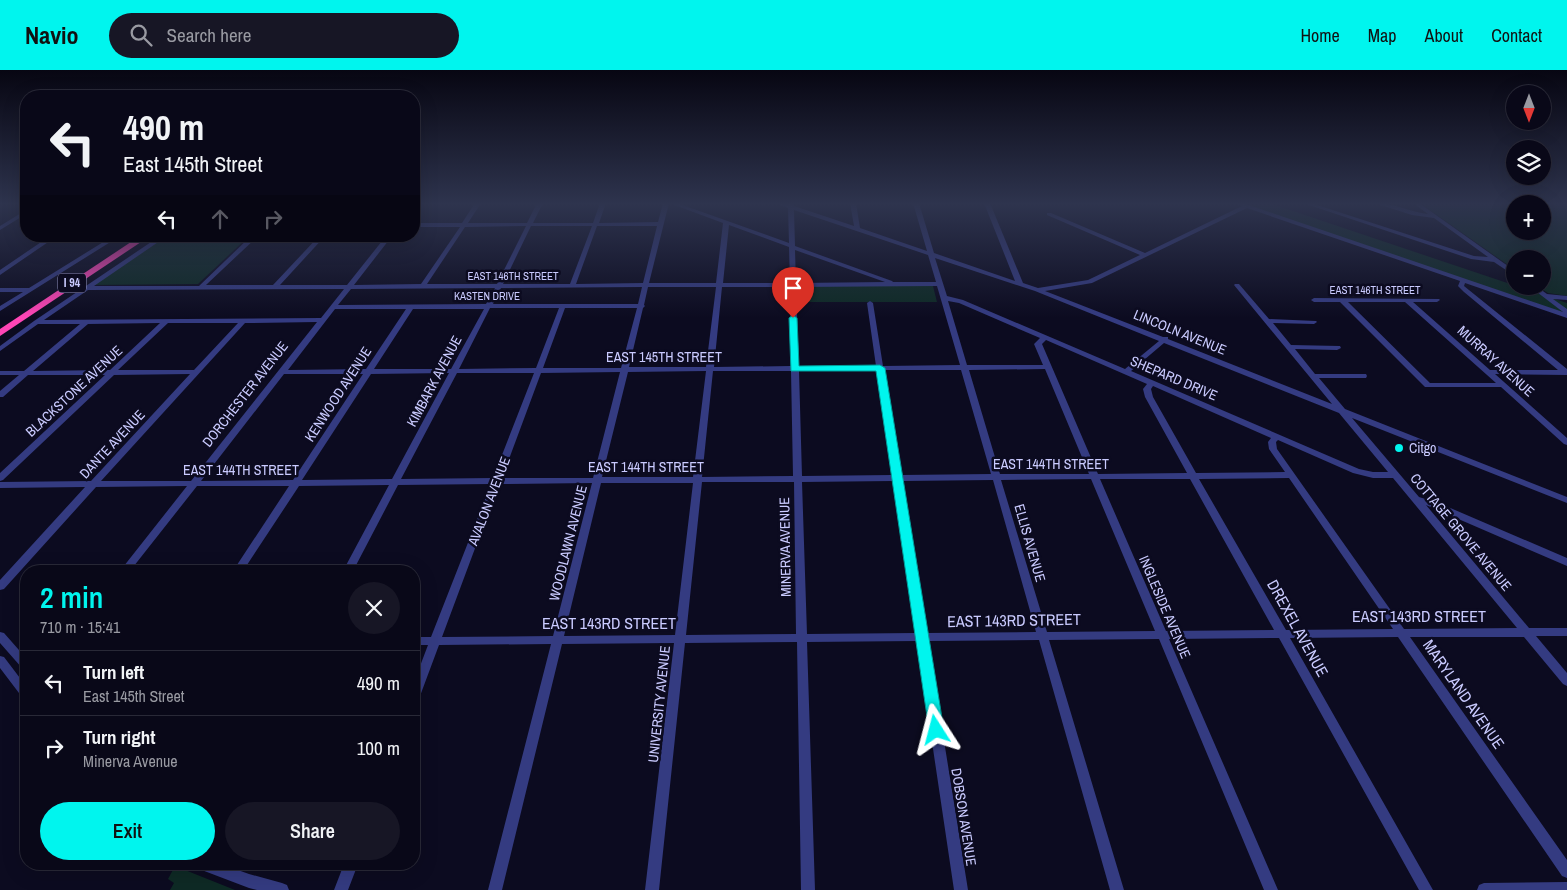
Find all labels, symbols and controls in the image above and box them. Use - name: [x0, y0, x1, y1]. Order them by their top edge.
- search box: [109, 13, 459, 58]
- text: Navio: [25, 19, 79, 51]
- icon: search: [127, 21, 155, 49]
- text: Search here: [167, 22, 251, 48]
- text: Home: [1300, 23, 1340, 48]
- text: Map: [1368, 23, 1397, 48]
- text: About: [1425, 23, 1463, 48]
- text: Contact: [1491, 23, 1542, 48]
- north arrow: [1506, 85, 1551, 130]
- map controls: [1506, 85, 1551, 295]
- text: 490 m: [123, 104, 204, 151]
- icon: left: [40, 110, 105, 175]
- button: layers: [1506, 140, 1551, 185]
- text: East 145th Street: [123, 149, 262, 179]
- button: +: [1506, 195, 1551, 240]
- icon: left: [153, 205, 181, 233]
- icon: ahead: [206, 205, 234, 233]
- icon: right: [259, 205, 287, 233]
- button: −: [1506, 250, 1551, 295]
- pin: [772, 267, 814, 318]
- street label: EAST 146TH STREET: [467, 269, 559, 283]
- road number: I 94: [58, 274, 86, 292]
- icon: arrive: [779, 274, 807, 302]
- street label: EAST 146TH STREET: [1329, 283, 1421, 297]
- street label: KASTEN DRIVE: [454, 289, 520, 303]
- street label: LINCOLN AVENUE: [1131, 305, 1229, 359]
- street label: MURRAY AVENUE: [1454, 322, 1538, 400]
- street label: KIMBARK AVENUE: [402, 332, 466, 430]
- street label: DORCHESTER AVENUE: [198, 338, 292, 450]
- street label: BLACKSTONE AVENUE: [22, 341, 126, 441]
- street label: KENWOOD AVENUE: [301, 343, 375, 445]
- street label: EAST 145TH STREET: [606, 348, 722, 366]
- street label: SHEPARD DRIVE: [1128, 352, 1220, 404]
- street label: DANTE AVENUE: [75, 406, 149, 482]
- place label: Citgo: [1409, 439, 1436, 457]
- marker: Citgo: [1393, 442, 1405, 454]
- street label: AVALON AVENUE: [463, 454, 514, 549]
- street label: EAST 144TH STREET: [993, 455, 1109, 473]
- street label: EAST 144TH STREET: [588, 458, 704, 476]
- street label: EAST 144TH STREET: [183, 461, 299, 479]
- street label: COTTAGE GROVE AVENUE: [1406, 469, 1516, 595]
- street label: WOODLAWN AVENUE: [545, 483, 591, 603]
- street label: MINERVA AVENUE: [775, 497, 795, 597]
- street label: ELLIS AVENUE: [1010, 502, 1050, 584]
- street label: INGLESIDE AVENUE: [1135, 553, 1195, 661]
- street label: DREXEL AVENUE: [1262, 575, 1334, 681]
- text: 2 min: [40, 577, 103, 617]
- button: close: [348, 582, 400, 634]
- street label: EAST 143RD STREET: [1352, 605, 1486, 627]
- street label: EAST 143RD STREET: [947, 608, 1081, 632]
- street label: EAST 143RD STREET: [542, 612, 676, 634]
- text: 710 m · 15:41: [40, 616, 120, 638]
- street label: MARYLAND AVENUE: [1418, 635, 1510, 753]
- street label: UNIVERSITY AVENUE: [644, 645, 674, 763]
- text: Turn left: [83, 659, 144, 685]
- icon: left: [40, 669, 68, 697]
- text: 490 m: [357, 670, 400, 696]
- text: East 145th Street: [83, 685, 184, 707]
- position arrow: [909, 703, 961, 755]
- text: Turn right: [83, 724, 155, 750]
- icon: right: [40, 734, 68, 762]
- text: 100 m: [357, 735, 400, 761]
- text: Minerva Avenue: [83, 750, 178, 772]
- street label: DOBSON AVENUE: [947, 767, 981, 867]
- button: Exit: [40, 802, 215, 860]
- button: Share: [225, 802, 400, 860]

